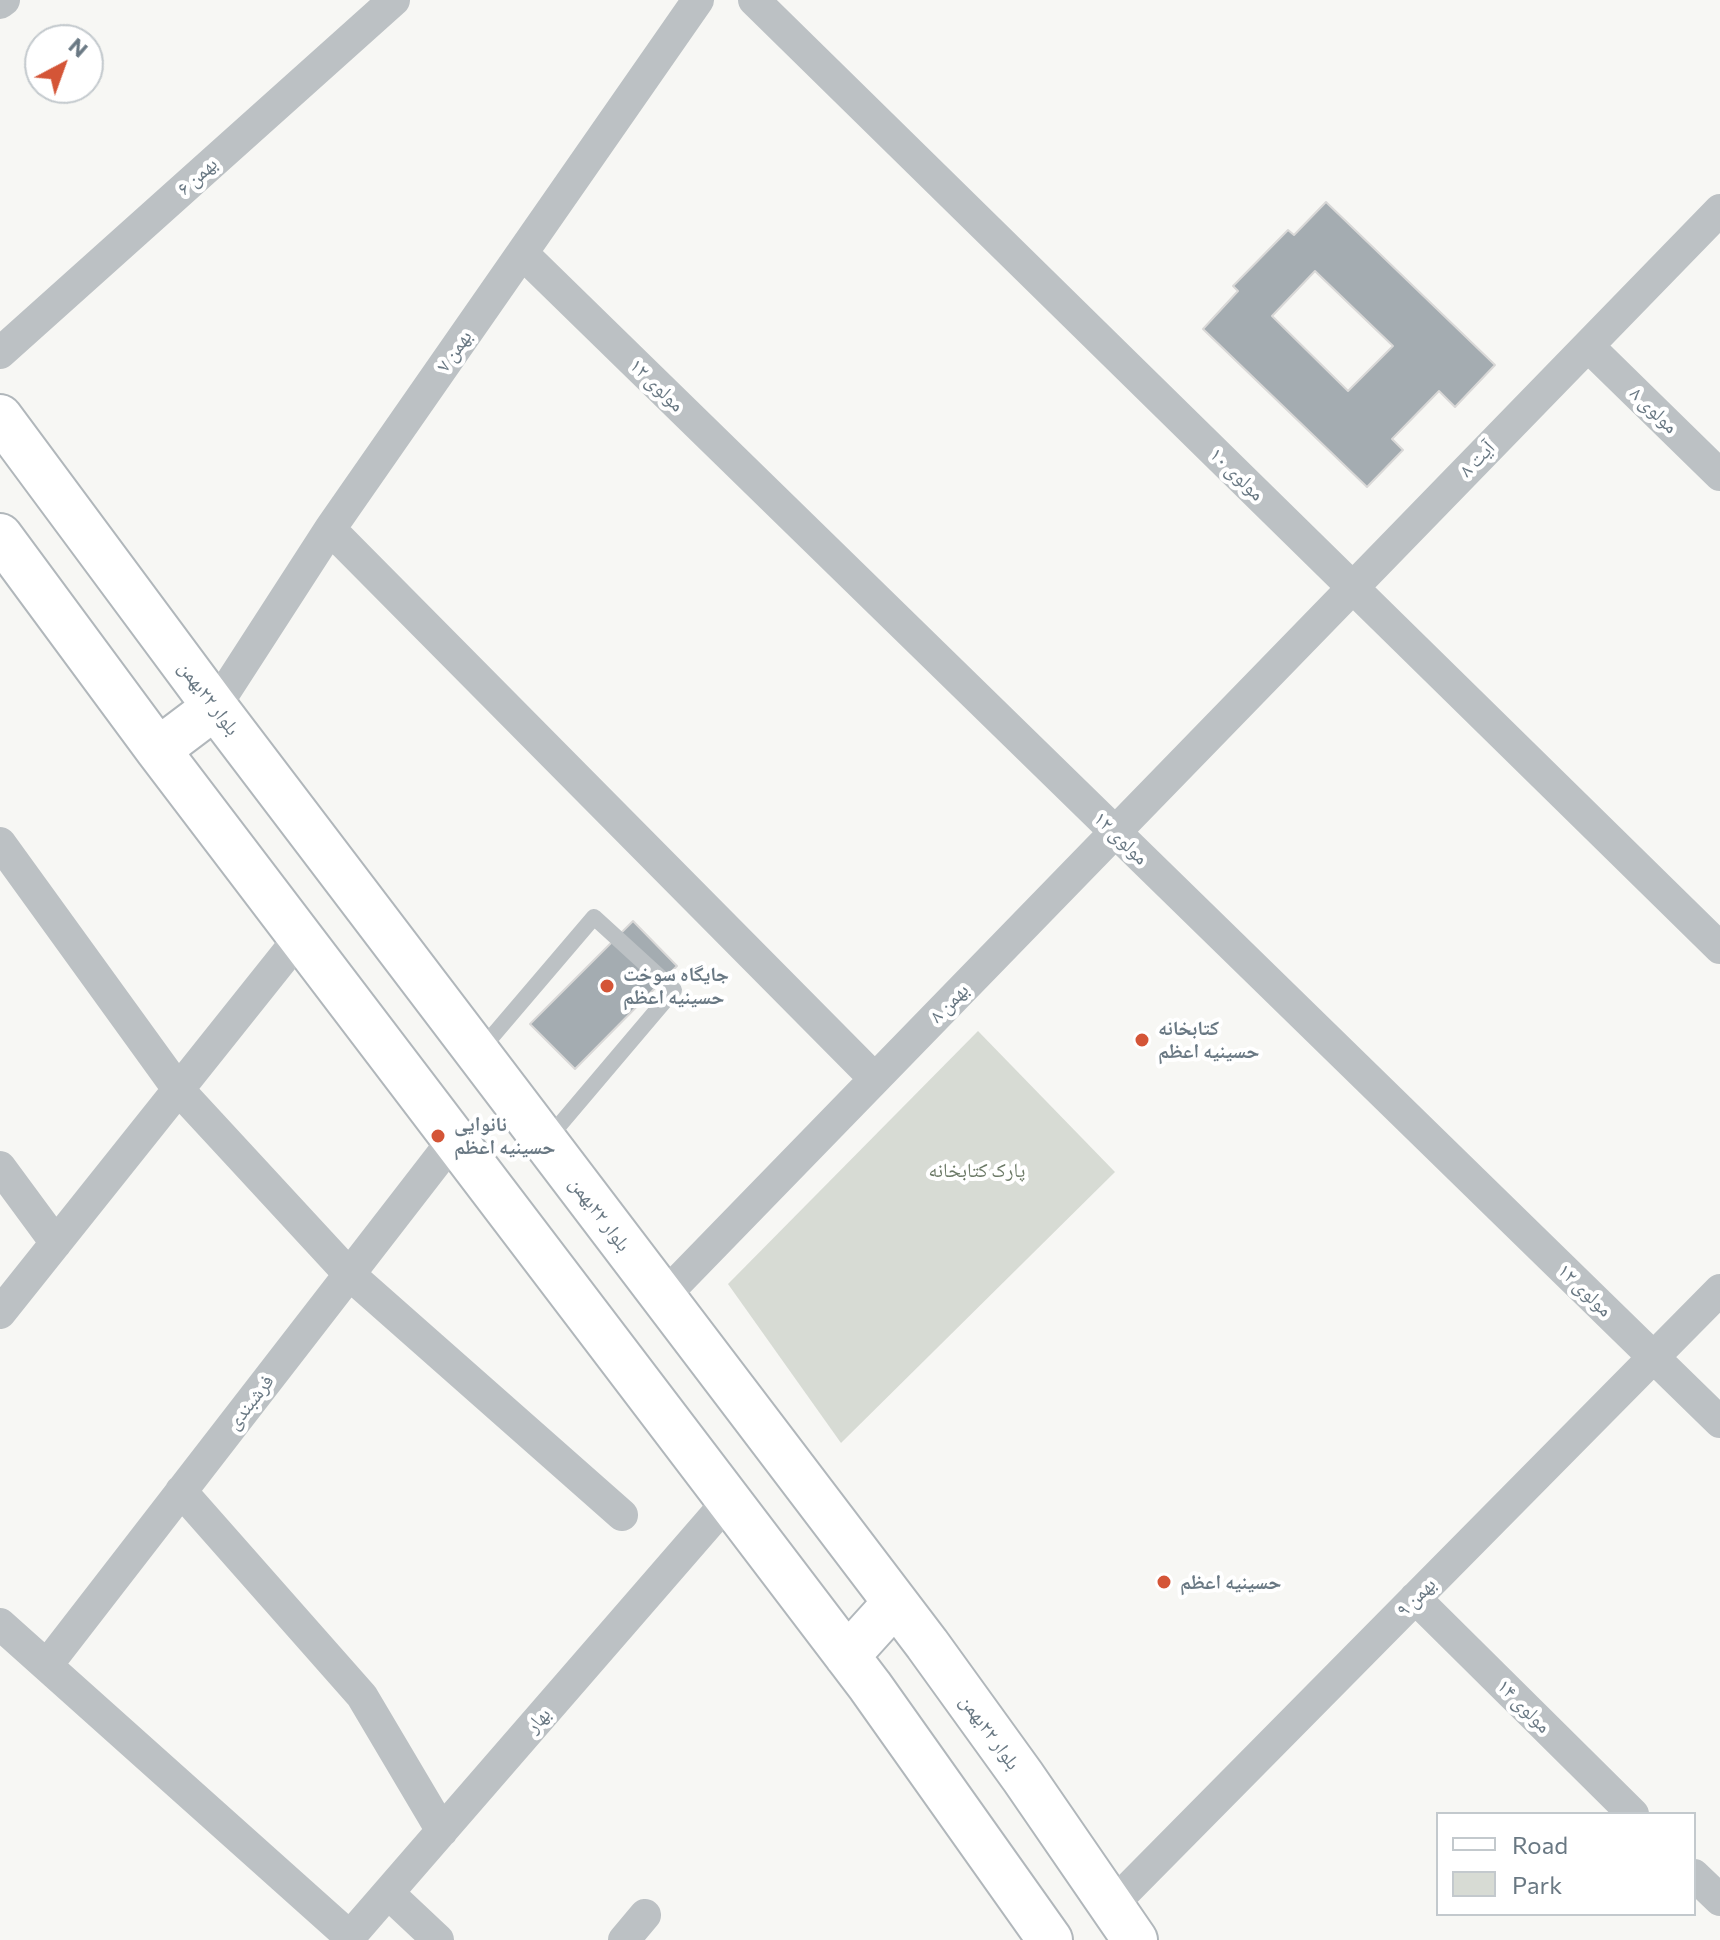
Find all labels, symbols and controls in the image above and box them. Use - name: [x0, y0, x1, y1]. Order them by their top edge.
- north arrow: [24, 24, 104, 104]
- text: N: [64, 31, 94, 63]
- street label: بهمن ۶: [172, 152, 222, 200]
- street label: بهمن ۷: [431, 325, 477, 377]
- street label: مولوی ۱۲: [625, 353, 689, 417]
- street label: مولوی ۸: [1625, 381, 1683, 439]
- street label: آیت ۸: [1454, 436, 1500, 482]
- street label: مولوی ۱۰: [1205, 442, 1269, 506]
- street label: بلوار ۲۲بهمن: [173, 656, 245, 740]
- street label: مولوی ۱۲: [1089, 806, 1153, 870]
- place label: جایگاه سوخت حسینیه اعظم: [623, 962, 729, 1009]
- marker: جایگاه سوخت حسینیه اعظم: [598, 977, 616, 995]
- street label: بهمن ۸: [924, 978, 974, 1028]
- place label: کتابخانه حسینیه اعظم: [1158, 1016, 1260, 1063]
- marker: کتابخانه حسینیه اعظم: [1133, 1031, 1151, 1049]
- place label: نانوایی حسینیه اعظم: [454, 1112, 556, 1159]
- marker: نانوایی حسینیه اعظم: [429, 1127, 447, 1145]
- park label: پارک کتابخانه: [929, 1158, 1025, 1182]
- street label: بلوار ۲۲بهمن: [564, 1172, 636, 1256]
- street label: مولوی ۱۲: [1553, 1258, 1617, 1322]
- street label: فرشبندی: [221, 1370, 279, 1434]
- place label: حسینیه اعظم: [1180, 1570, 1282, 1594]
- street label: بهمن ۹: [1391, 1572, 1441, 1622]
- marker: حسینیه اعظم: [1155, 1573, 1173, 1591]
- street label: مولوی ۱۴: [1492, 1674, 1556, 1738]
- street label: بلوار ۲۲بهمن: [955, 1690, 1025, 1774]
- street label: بهار: [520, 1702, 556, 1738]
- legend: [1436, 1812, 1696, 1916]
- text: Road: [1512, 1830, 1568, 1859]
- text: Park: [1512, 1870, 1562, 1899]

